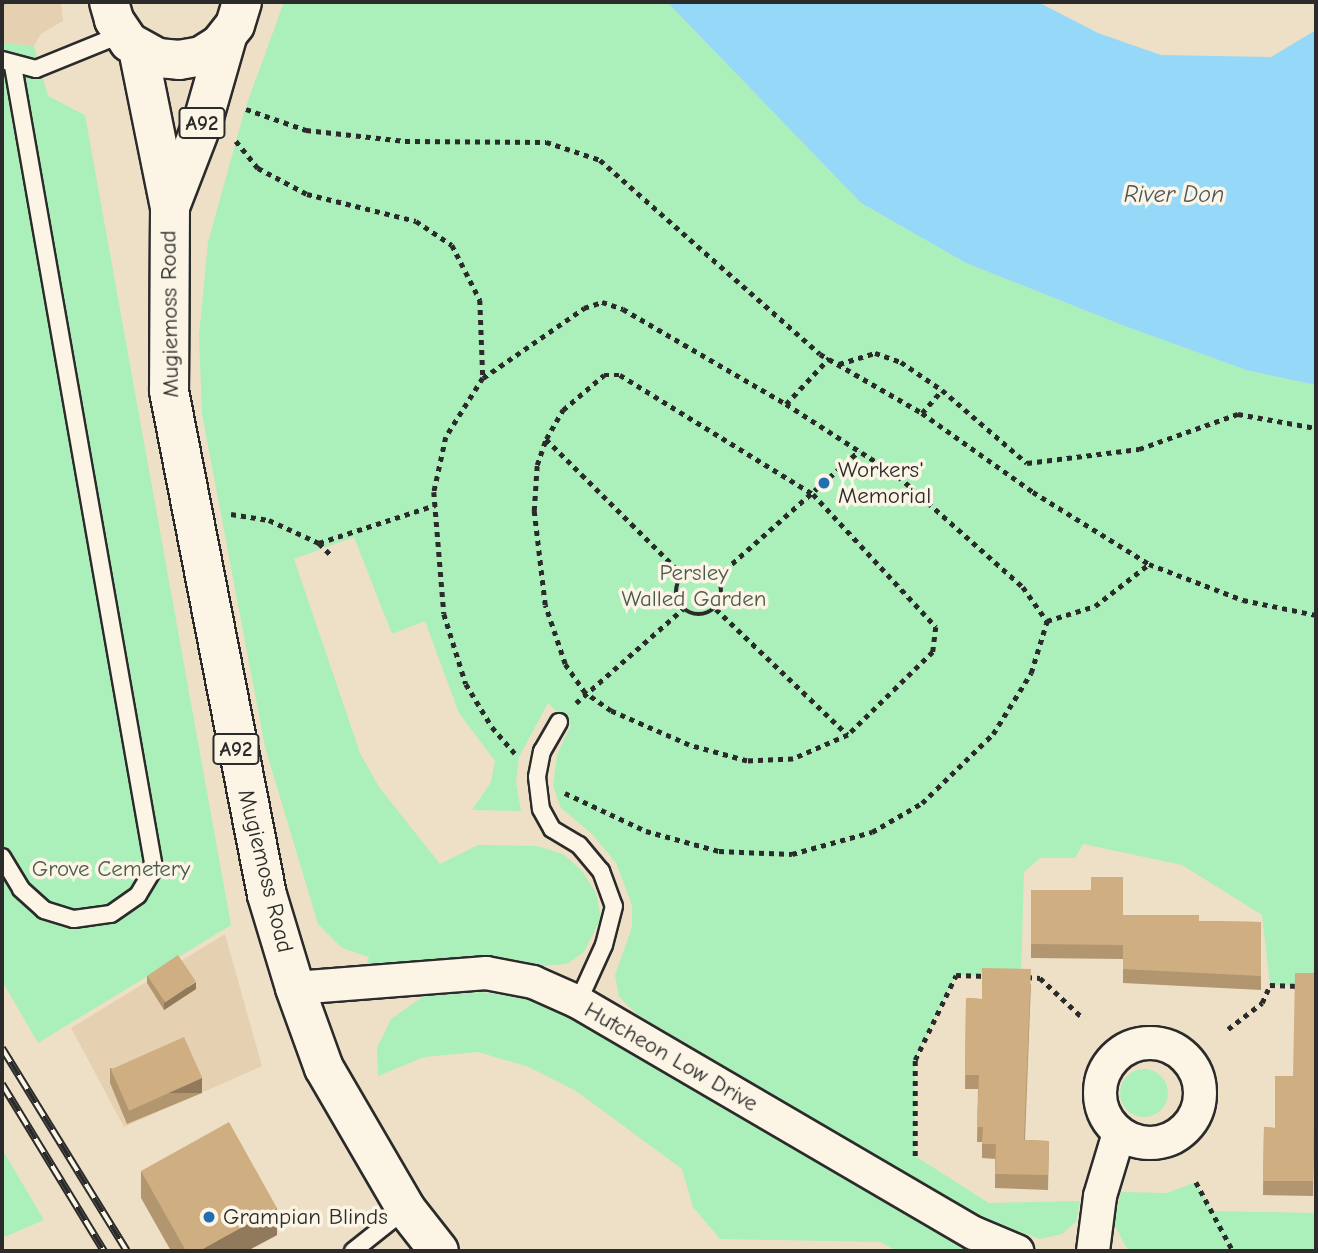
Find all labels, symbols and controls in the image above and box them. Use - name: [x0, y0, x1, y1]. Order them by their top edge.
- road number: A92: [178, 106, 227, 140]
- water label: River Don: [1124, 181, 1224, 209]
- street label: Mugiemoss Road: [155, 230, 185, 398]
- place label: Workers' Memorial: [838, 456, 931, 510]
- marker: Workers' Memorial: [816, 475, 832, 491]
- park label: Persley Walled Garden: [622, 559, 766, 613]
- road number: A92: [212, 732, 260, 766]
- street label: Mugiemoss Road: [231, 786, 299, 956]
- park label: Grove Cemetery: [32, 855, 190, 883]
- street label: Hutcheon Low Drive: [579, 996, 763, 1118]
- place label: Grampian Blinds: [223, 1203, 388, 1231]
- marker: Grampian Blinds: [201, 1209, 217, 1225]

